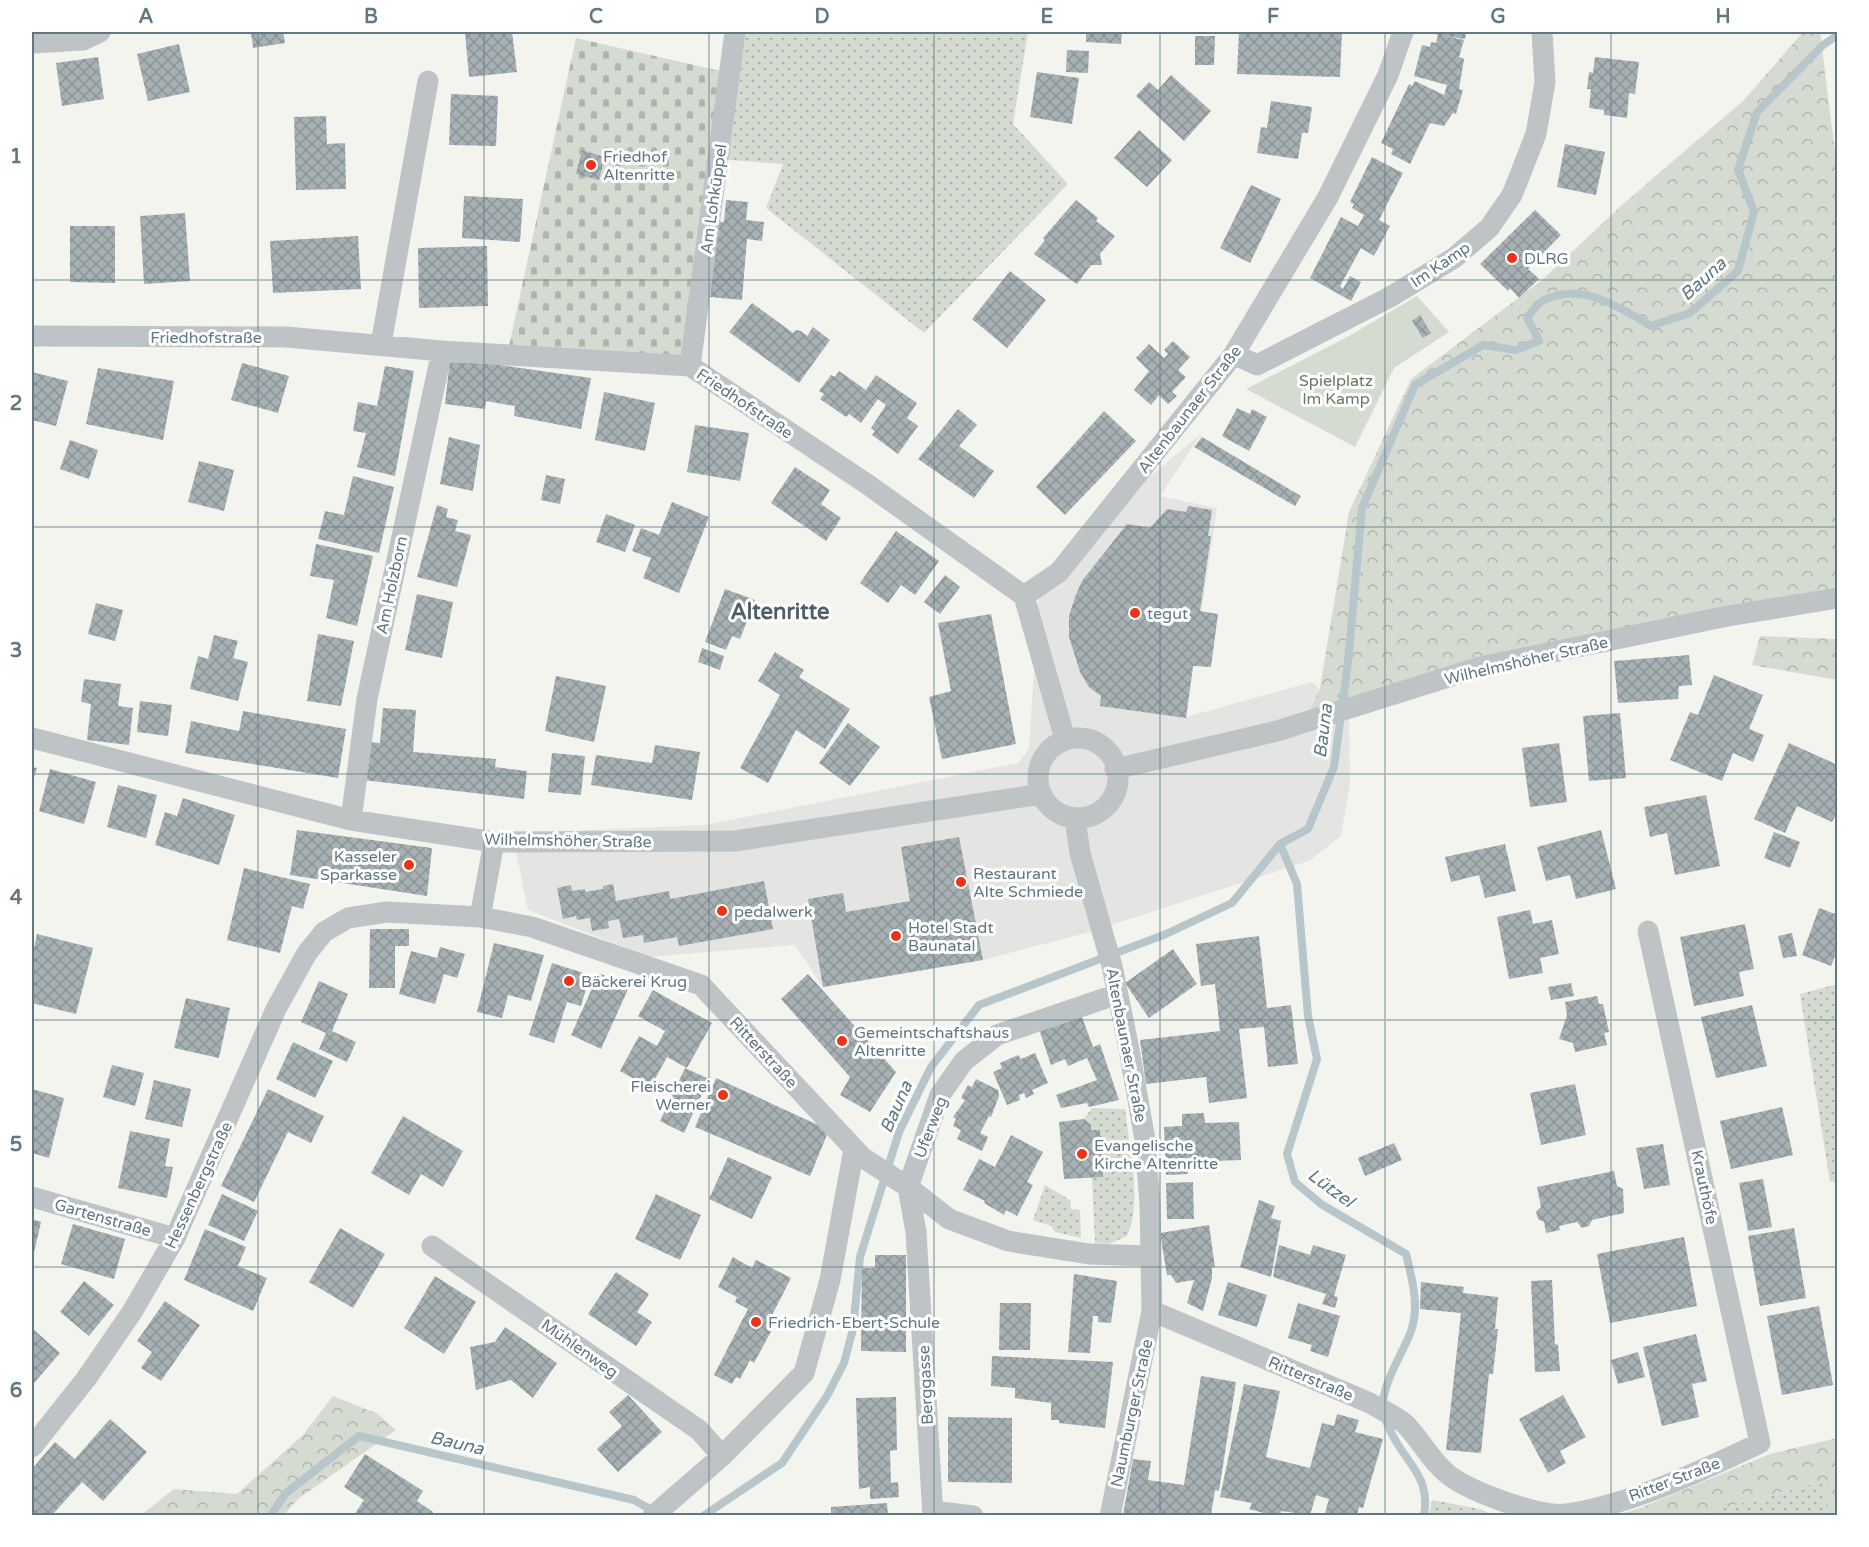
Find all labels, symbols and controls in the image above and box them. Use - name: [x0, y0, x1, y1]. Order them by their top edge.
- text: A: [139, 5, 154, 29]
- text: B: [364, 5, 378, 29]
- text: C: [589, 5, 603, 29]
- text: D: [814, 5, 830, 29]
- text: E: [1041, 5, 1054, 29]
- text: F: [1267, 5, 1279, 29]
- text: G: [1490, 5, 1506, 29]
- text: H: [1715, 5, 1731, 29]
- street label: Am Lohküppel: [696, 143, 732, 256]
- text: 1: [10, 145, 22, 169]
- place label: Friedhof Altenritte: [603, 147, 675, 185]
- marker: Friedhof Altenritte: [584, 158, 598, 172]
- street label: Im Kamp: [1407, 238, 1474, 292]
- place label: DLRG: [1524, 249, 1569, 269]
- marker: DLRG: [1505, 251, 1519, 265]
- water label: Bauna: [1675, 252, 1731, 305]
- street label: Friedhofstraße: [150, 328, 262, 348]
- street label: Altenbaunaer Straße: [1134, 342, 1246, 478]
- street label: Friedhofstraße: [693, 364, 796, 443]
- park label: Spielplatz Im Kamp: [1299, 371, 1373, 409]
- text: 2: [10, 392, 22, 416]
- street label: Am Holzborn: [372, 534, 412, 636]
- district label: Altenritte: [731, 599, 829, 625]
- place label: tegut: [1147, 604, 1188, 624]
- marker: tegut: [1128, 606, 1142, 620]
- street label: Wilhelmshöher Straße: [1443, 632, 1610, 690]
- text: 3: [10, 639, 22, 663]
- water label: Bauna: [1309, 702, 1337, 759]
- street label: Wilhelmshöher Straße: [484, 830, 652, 852]
- place label: Kasseler Sparkasse: [320, 847, 398, 885]
- marker: Kasseler Sparkasse: [402, 858, 416, 872]
- place label: Restaurant Alte Schmiede: [973, 864, 1083, 902]
- marker: Restaurant Alte Schmiede: [954, 875, 968, 889]
- text: 4: [10, 886, 23, 910]
- place label: pedalwerk: [734, 902, 813, 922]
- marker: pedalwerk: [715, 904, 729, 918]
- place label: Hotel Stadt Baunatal: [908, 918, 994, 956]
- marker: Hotel Stadt Baunatal: [889, 929, 903, 943]
- street label: Altenbaunaer Straße: [1101, 966, 1151, 1124]
- place label: Bäckerei Krug: [581, 972, 687, 992]
- marker: Bäckerei Krug: [562, 974, 576, 988]
- street label: Ritterstraße: [725, 1013, 801, 1093]
- place label: Gemeintschaftshaus Altenritte: [854, 1023, 1009, 1061]
- marker: Gemeintschaftshaus Altenritte: [835, 1034, 849, 1048]
- place label: Fleischerei Werner: [630, 1077, 712, 1115]
- water label: Bauna: [875, 1077, 918, 1136]
- marker: Fleischerei Werner: [716, 1088, 730, 1102]
- street label: Uferweg: [910, 1094, 952, 1161]
- street label: Hessenbergstraße: [161, 1119, 237, 1252]
- text: 5: [10, 1133, 22, 1157]
- place label: Evangelische Kirche Altenritte: [1094, 1136, 1218, 1174]
- marker: Evangelische Kirche Altenritte: [1075, 1147, 1089, 1161]
- street label: Krauthöfe: [1686, 1148, 1722, 1226]
- water label: Lützel: [1304, 1164, 1360, 1214]
- street label: Gartenstraße: [52, 1195, 153, 1241]
- place label: Friedrich-Ebert-Schule: [768, 1313, 940, 1333]
- street label: Mühlenweg: [537, 1315, 622, 1383]
- marker: Friedrich-Ebert-Schule: [749, 1315, 763, 1329]
- street label: Naumburger Straße: [1107, 1337, 1157, 1489]
- street label: Berggasse: [914, 1345, 938, 1425]
- street label: Ritterstraße: [1265, 1352, 1356, 1406]
- text: 6: [10, 1379, 22, 1403]
- water label: Bauna: [428, 1426, 487, 1460]
- street label: Ritter Straße: [1626, 1453, 1723, 1507]

